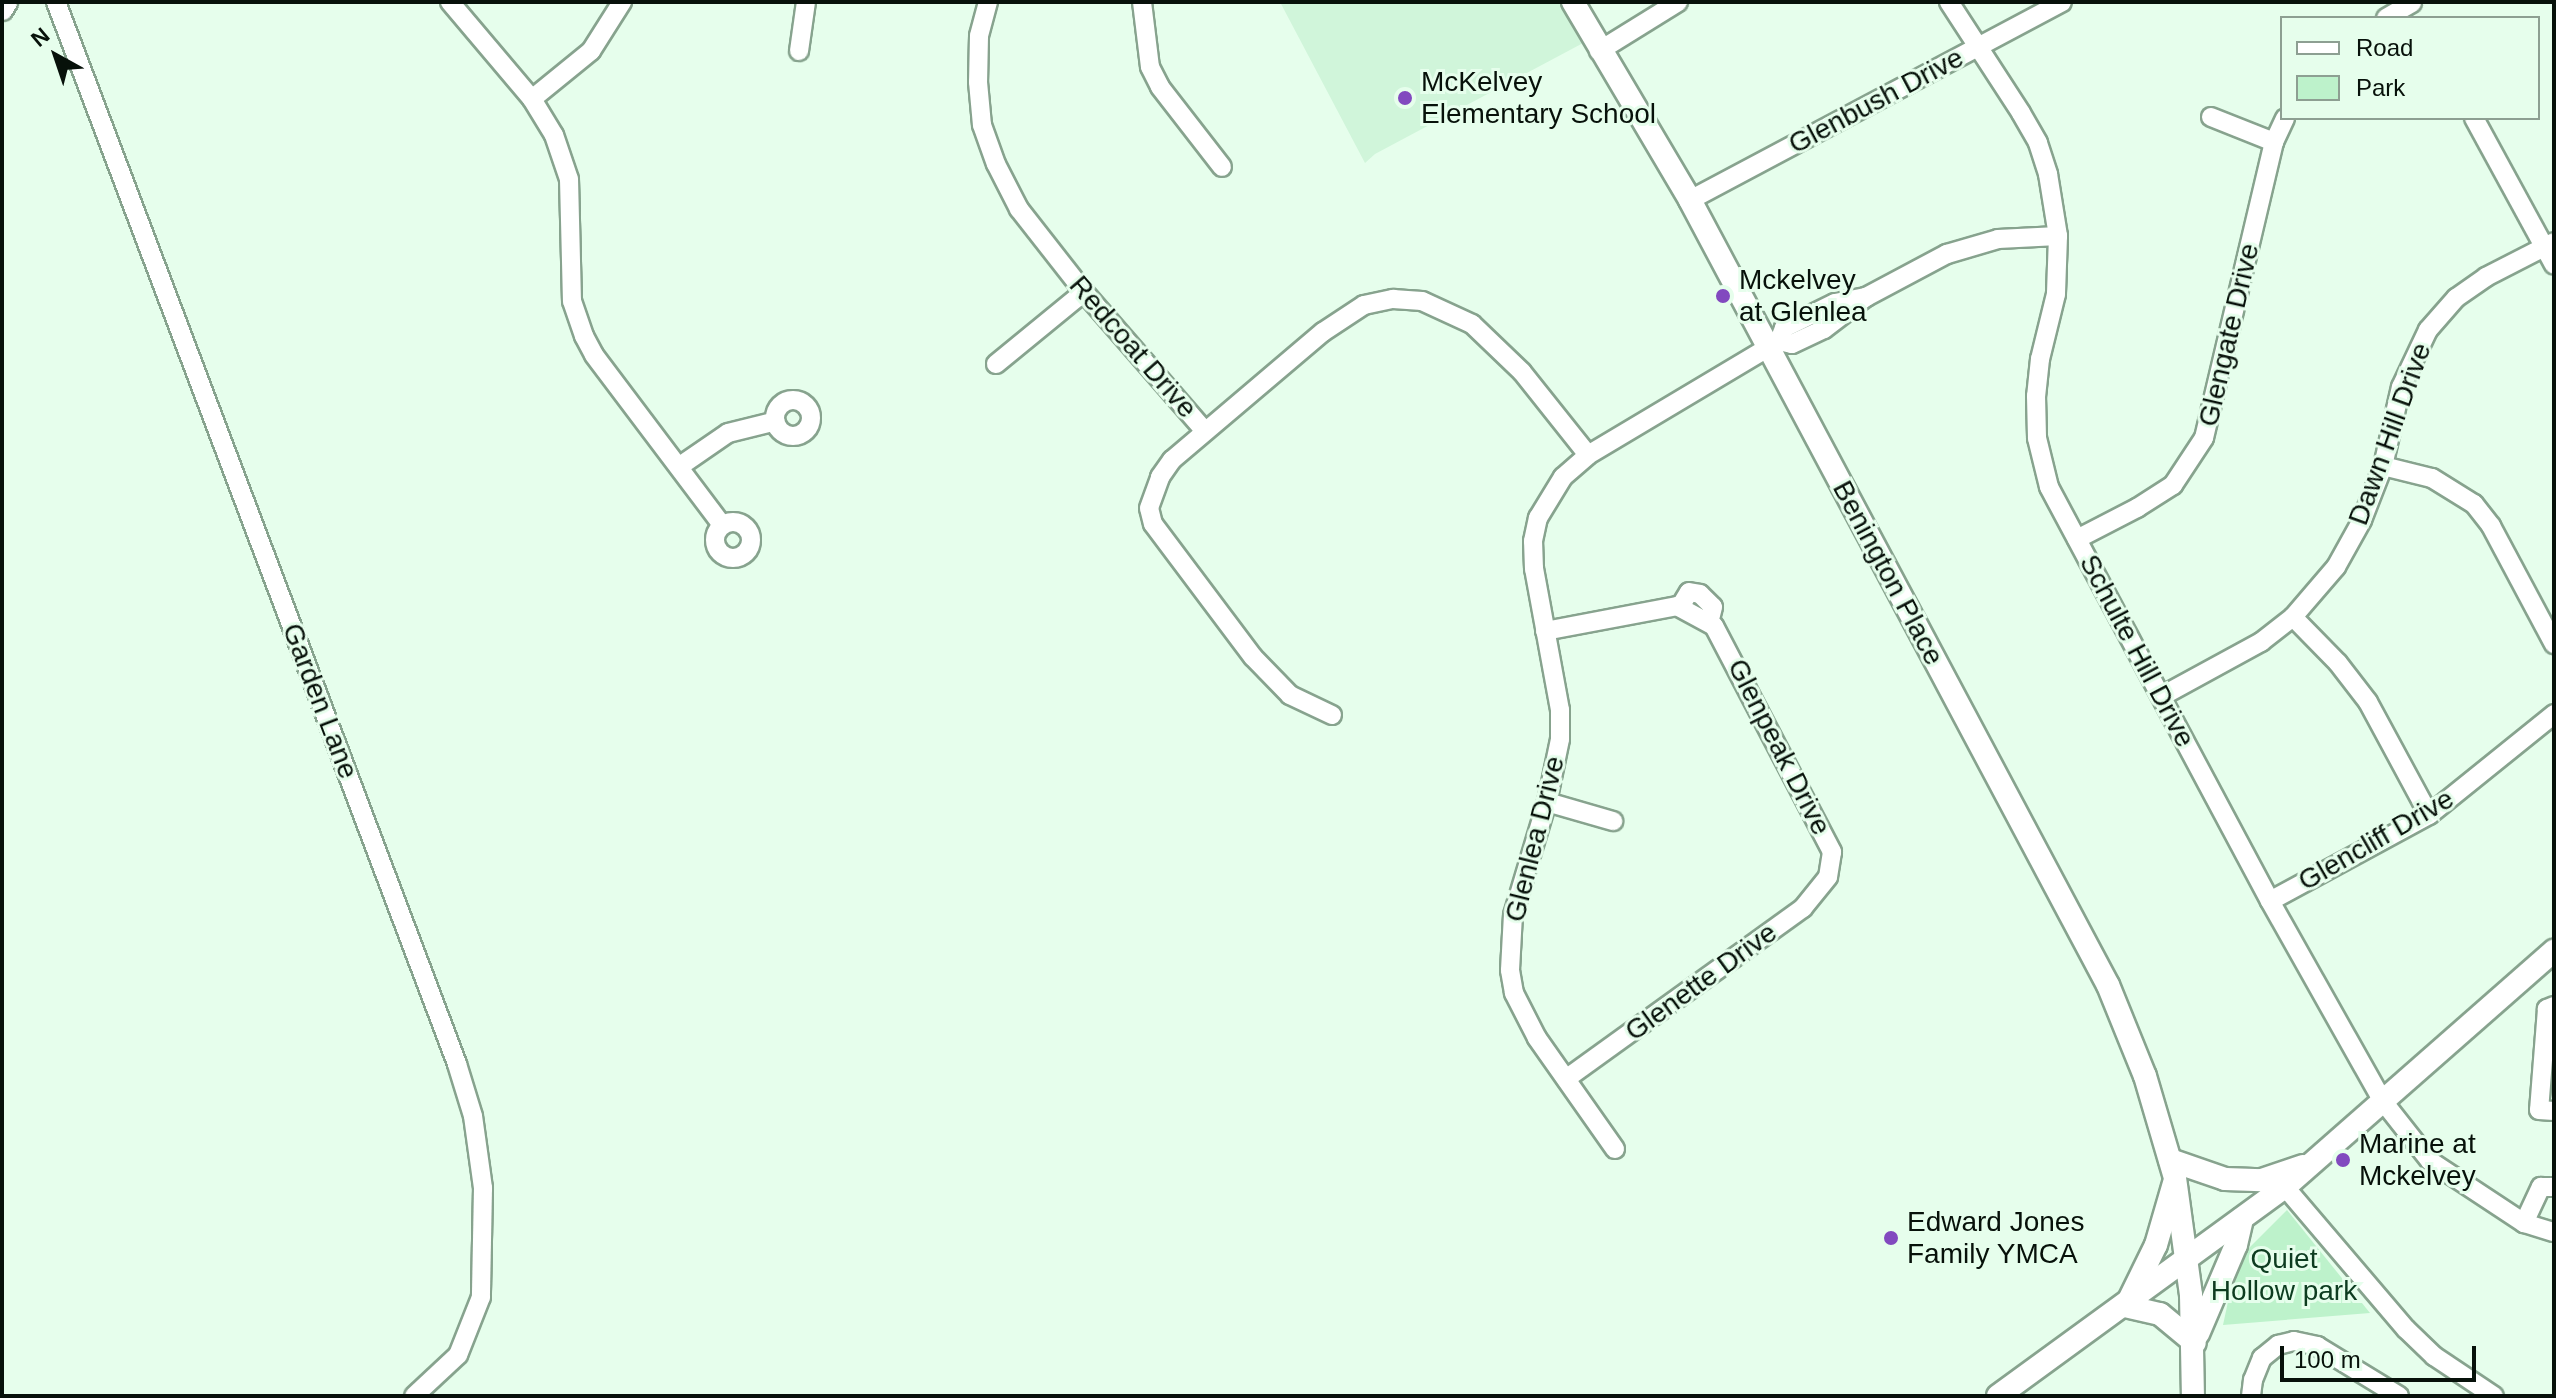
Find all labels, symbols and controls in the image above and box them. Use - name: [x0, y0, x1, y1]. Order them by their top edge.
- north arrow: [16, 16, 96, 96]
- legend: [2280, 16, 2540, 120]
- text: N: [26, 23, 54, 52]
- text: Road: [2356, 34, 2413, 61]
- street label: Glenbush Drive: [1783, 41, 1969, 161]
- place label: McKelvey Elementary School: [1421, 65, 1656, 131]
- text: Park: [2356, 74, 2405, 101]
- marker: McKelvey Elementary School: [1396, 89, 1414, 107]
- street label: Glengate Drive: [2192, 240, 2266, 430]
- place label: Mckelvey at Glenlea: [1739, 263, 1867, 329]
- street label: Redcoat Drive: [1062, 269, 1204, 425]
- marker: Mckelvey at Glenlea: [1714, 287, 1732, 305]
- street label: Dawn Hill Drive: [2341, 338, 2439, 530]
- street label: Benington Place: [1825, 475, 1951, 671]
- street label: Schulte Hill Drive: [2072, 549, 2202, 753]
- street label: Garden Lane: [275, 619, 365, 783]
- street label: Glenpeak Drive: [1720, 653, 1838, 841]
- street label: Glenlea Drive: [1498, 753, 1572, 925]
- street label: Glencliff Drive: [2292, 782, 2460, 898]
- street label: Glenette Drive: [1619, 916, 1783, 1048]
- place label: Marine at Mckelvey: [2359, 1127, 2476, 1193]
- marker: Marine at Mckelvey: [2334, 1151, 2352, 1169]
- place label: Edward Jones Family YMCA: [1907, 1205, 2084, 1271]
- marker: Edward Jones Family YMCA: [1882, 1229, 1900, 1247]
- park label: Quiet Hollow park: [2211, 1242, 2357, 1308]
- scale bar: [2284, 1330, 2480, 1380]
- text: 100 m: [2294, 1346, 2361, 1373]

